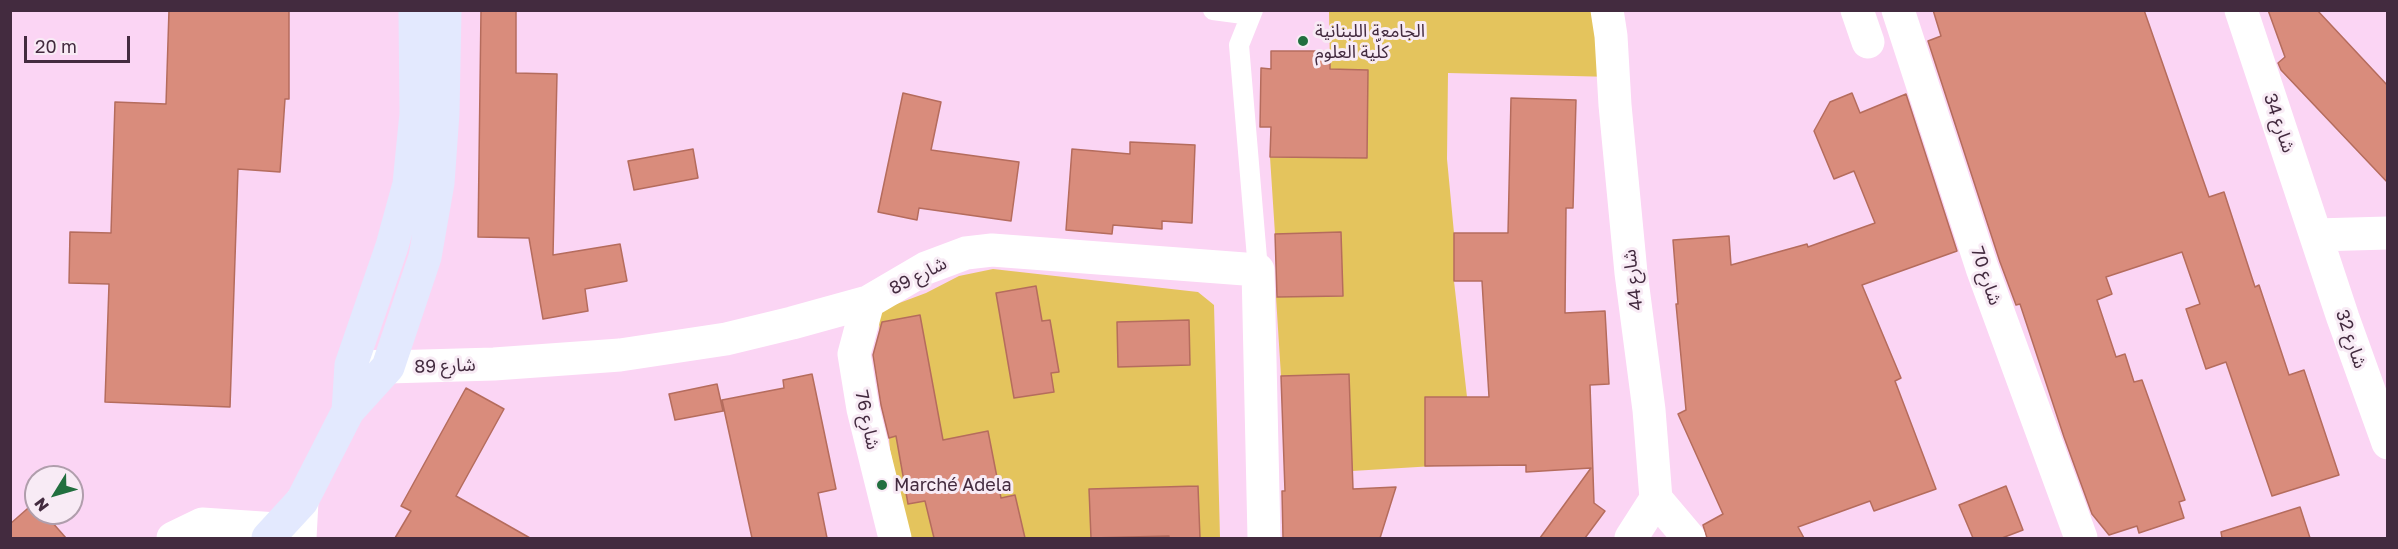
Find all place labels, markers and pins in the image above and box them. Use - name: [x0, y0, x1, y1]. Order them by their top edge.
- place label: الجامعة اللبنانية كلّية العلوم: [1315, 20, 1425, 63]
- marker: الجامعة اللبنانية كلّية العلوم: [1296, 34, 1310, 48]
- place label: Marché Adela: [894, 474, 1012, 496]
- marker: Marché Adela: [875, 478, 889, 492]

